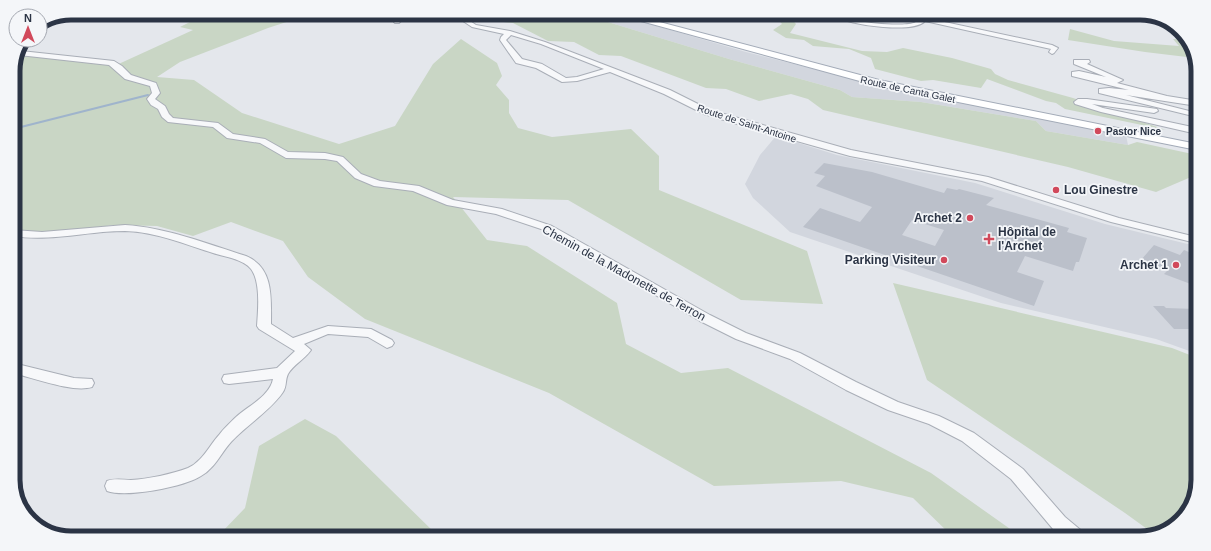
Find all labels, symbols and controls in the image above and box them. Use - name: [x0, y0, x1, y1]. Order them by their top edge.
- north arrow: [8, 8, 48, 48]
- text: N: [24, 12, 32, 24]
- street label: Route de Canta Galet: [859, 74, 957, 105]
- street label: Route de Saint-Antoine: [696, 102, 798, 145]
- marker: Pastor Nice: [1093, 126, 1103, 136]
- place label: Pastor Nice: [1106, 126, 1161, 137]
- place label: Lou Ginestre: [1064, 183, 1138, 197]
- marker: Lou Ginestre: [1051, 185, 1061, 195]
- place label: Archet 2: [914, 211, 962, 225]
- marker: Archet 2: [965, 213, 975, 223]
- street label: Chemin de la Madonette de Terron: [540, 222, 708, 324]
- place label: Hôpital de l'Archet: [998, 225, 1056, 253]
- marker: Hôpital de l'Archet: [983, 233, 995, 245]
- place label: Parking Visiteur: [845, 253, 936, 267]
- marker: Parking Visiteur: [939, 255, 949, 265]
- place label: Archet 1: [1120, 258, 1168, 272]
- marker: Archet 1: [1171, 260, 1181, 270]

